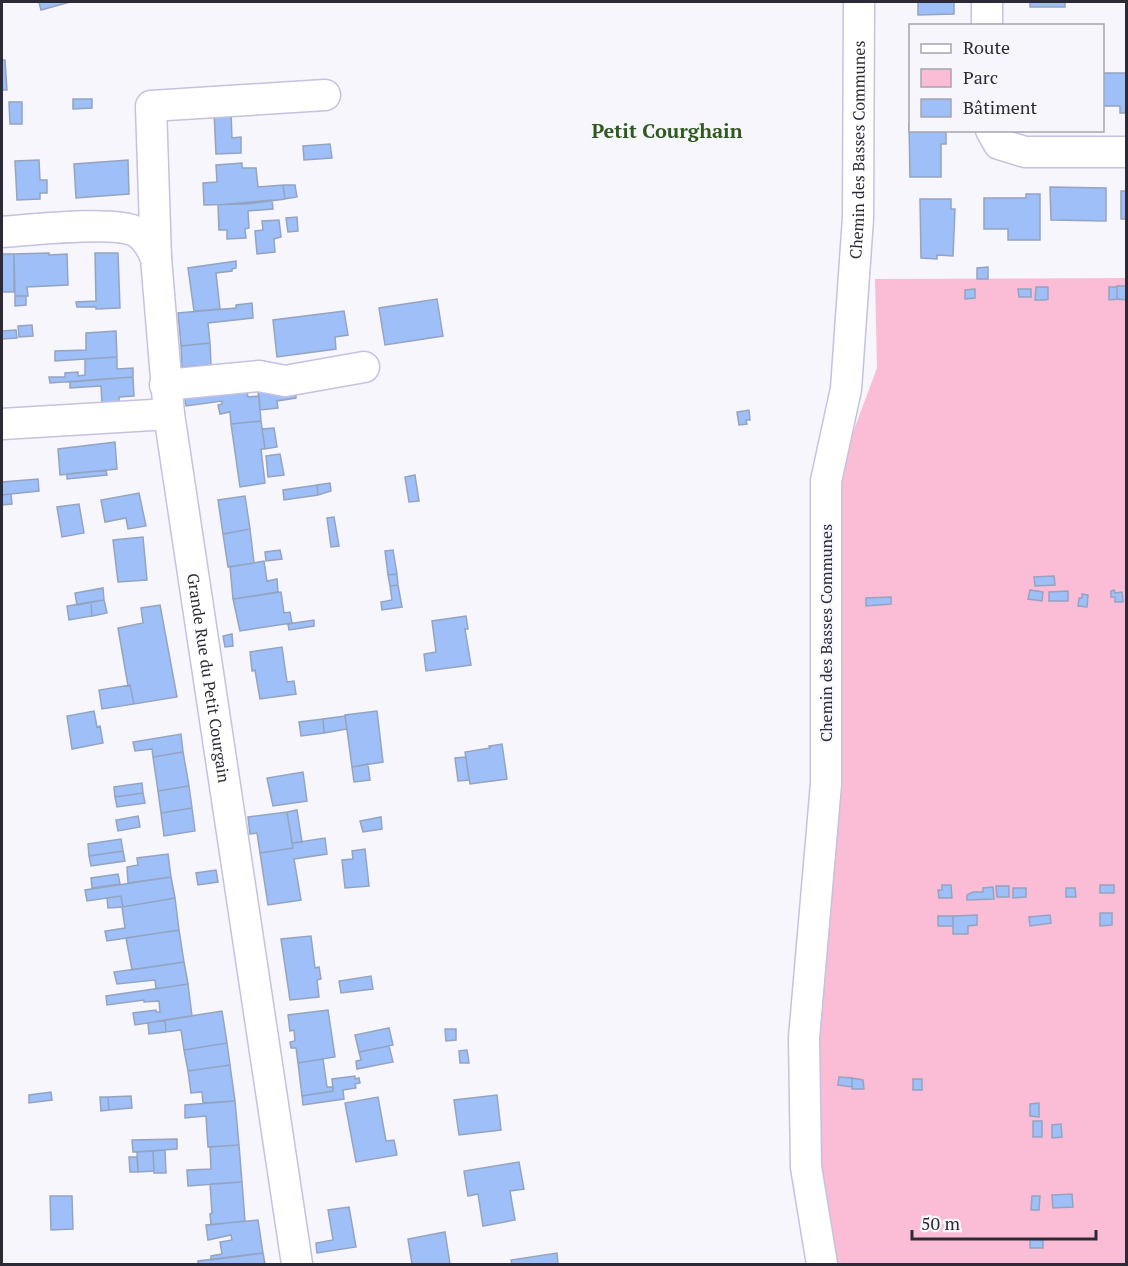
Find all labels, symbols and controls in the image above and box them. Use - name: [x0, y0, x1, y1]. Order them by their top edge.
- legend: [909, 24, 1104, 132]
- text: Route: [963, 35, 1010, 59]
- street label: Chemin des Basses Communes: [844, 41, 870, 260]
- text: Parc: [963, 65, 998, 89]
- text: Bâtiment: [963, 95, 1038, 119]
- district label: Petit Courghain: [591, 117, 743, 144]
- street label: Chemin des Basses Communes: [815, 524, 837, 742]
- street label: Grande Rue du Petit Courgain: [182, 572, 235, 785]
- scale bar: [912, 1203, 1096, 1241]
- text: 50 m: [921, 1211, 961, 1235]

